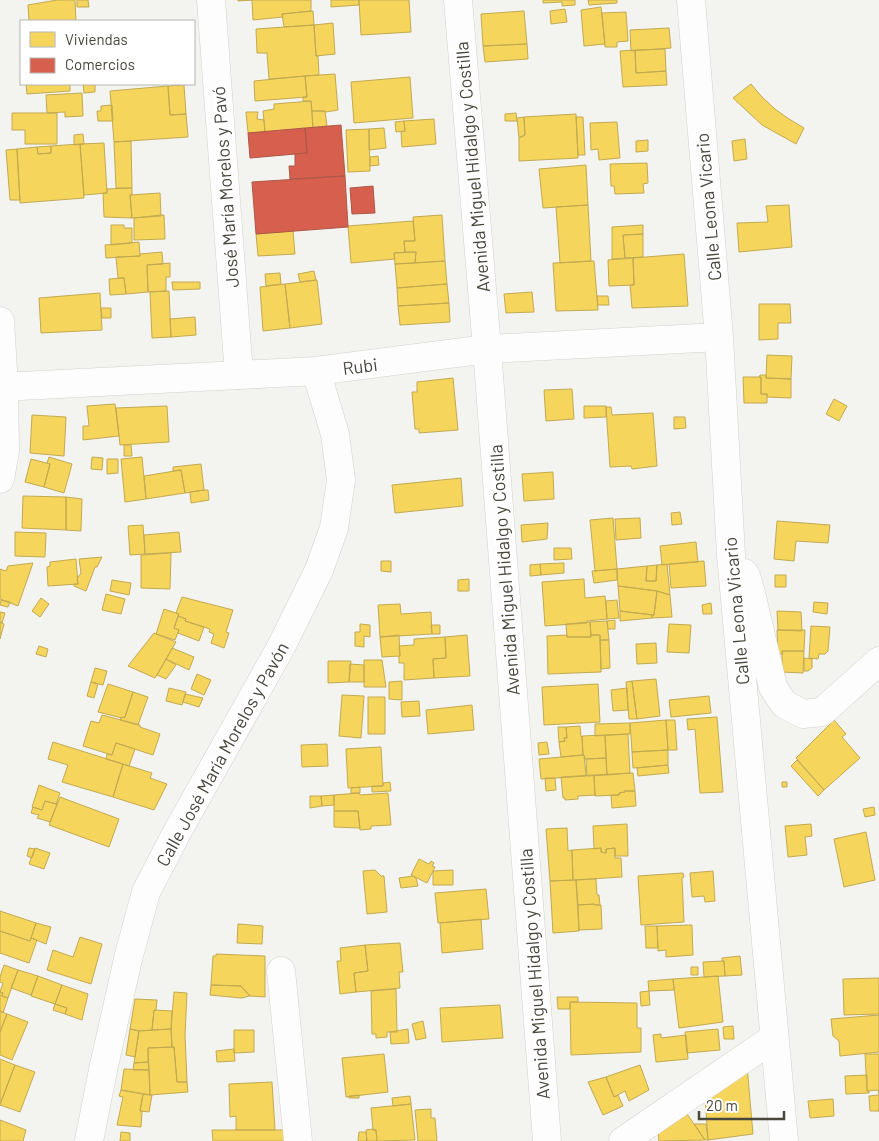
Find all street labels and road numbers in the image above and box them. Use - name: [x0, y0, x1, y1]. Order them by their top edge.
- street label: Avenida Miguel Hidalgo y Costilla: [450, 41, 494, 293]
- street label: José María Morelos y Pavó: [207, 86, 243, 288]
- street label: Calle Leona Vicario: [691, 132, 725, 282]
- street label: Rubi: [341, 353, 379, 379]
- street label: Avenida Miguel Hidalgo y Costilla: [484, 444, 524, 696]
- street label: Calle Leona Vicario: [719, 536, 753, 686]
- street label: Calle José María Morelos y Pavón: [151, 638, 293, 870]
- street label: Avenida Miguel Hidalgo y Costilla: [514, 848, 554, 1100]

